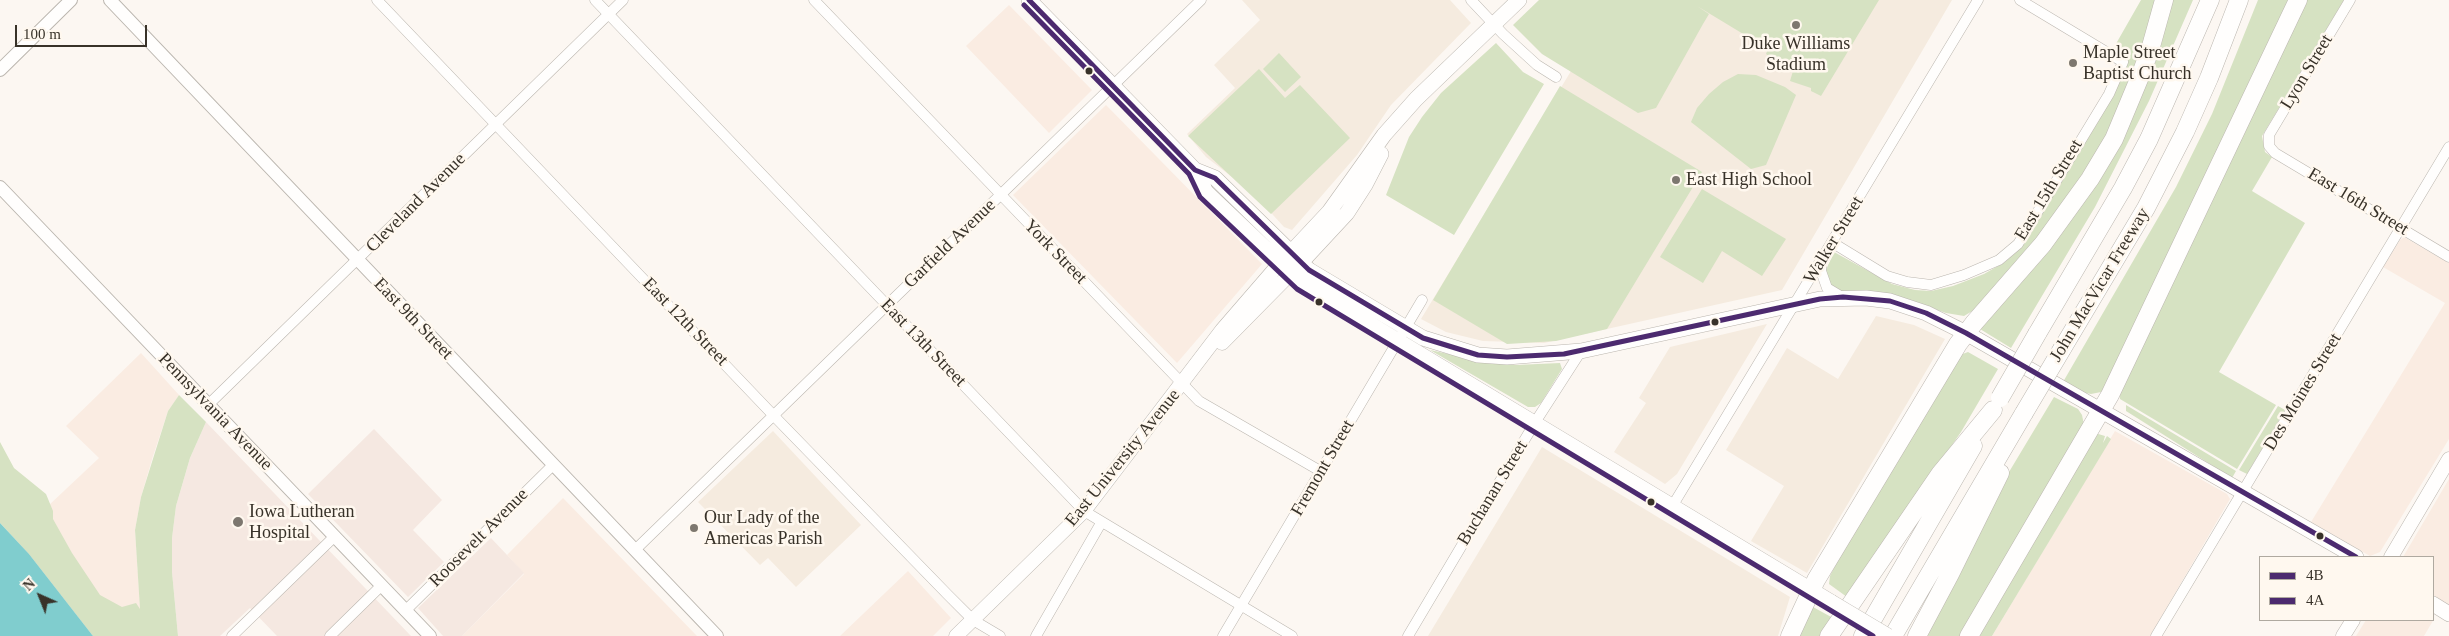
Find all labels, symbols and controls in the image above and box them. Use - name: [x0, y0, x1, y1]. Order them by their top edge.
- scale bar: [18, 15, 150, 47]
- marker: Duke Williams Stadium: [1790, 19, 1802, 31]
- text: 100 m: [23, 26, 61, 42]
- street label: Lyon Street: [2276, 31, 2338, 113]
- place label: Duke Williams Stadium: [1742, 33, 1850, 76]
- place label: Maple Street Baptist Church: [2083, 42, 2191, 84]
- marker: Maple Street Baptist Church: [2067, 57, 2079, 69]
- unlabelled marker: [1084, 66, 1094, 76]
- street label: East 15th Street: [2010, 136, 2088, 244]
- street label: Cleveland Avenue: [362, 149, 470, 257]
- street label: East 16th Street: [2304, 163, 2412, 241]
- place label: East High School: [1686, 169, 1812, 191]
- marker: East High School: [1670, 174, 1682, 186]
- street label: Walker Street: [1800, 192, 1868, 288]
- street label: Garfield Avenue: [900, 195, 1000, 293]
- street label: John MacVicar Freeway: [2045, 204, 2155, 366]
- street label: York Street: [1019, 215, 1091, 289]
- street label: East 9th Street: [369, 274, 457, 364]
- street label: East 12th Street: [638, 274, 732, 370]
- street label: East 13th Street: [876, 295, 970, 391]
- unlabelled marker: [1314, 297, 1324, 307]
- unlabelled marker: [1710, 317, 1720, 327]
- street label: Des Moines Street: [2259, 329, 2347, 455]
- street label: Pennsylvania Avenue: [153, 349, 277, 475]
- street label: East University Avenue: [1061, 385, 1185, 531]
- street label: Fremont Street: [1287, 416, 1359, 520]
- street label: Buchanan Street: [1453, 437, 1533, 549]
- street label: Roosevelt Avenue: [425, 484, 533, 592]
- unlabelled marker: [1646, 497, 1656, 507]
- place label: Iowa Lutheran Hospital: [249, 501, 354, 544]
- place label: Our Lady of the Americas Parish: [704, 507, 822, 550]
- marker: Iowa Lutheran Hospital: [231, 515, 245, 529]
- marker: Our Lady of the Americas Parish: [688, 522, 700, 534]
- unlabelled marker: [2315, 531, 2325, 541]
- legend: [2259, 556, 2434, 621]
- text: 4B: [2306, 567, 2324, 583]
- north arrow: [15, 571, 65, 621]
- text: N: [20, 576, 38, 594]
- text: 4A: [2306, 592, 2324, 608]

